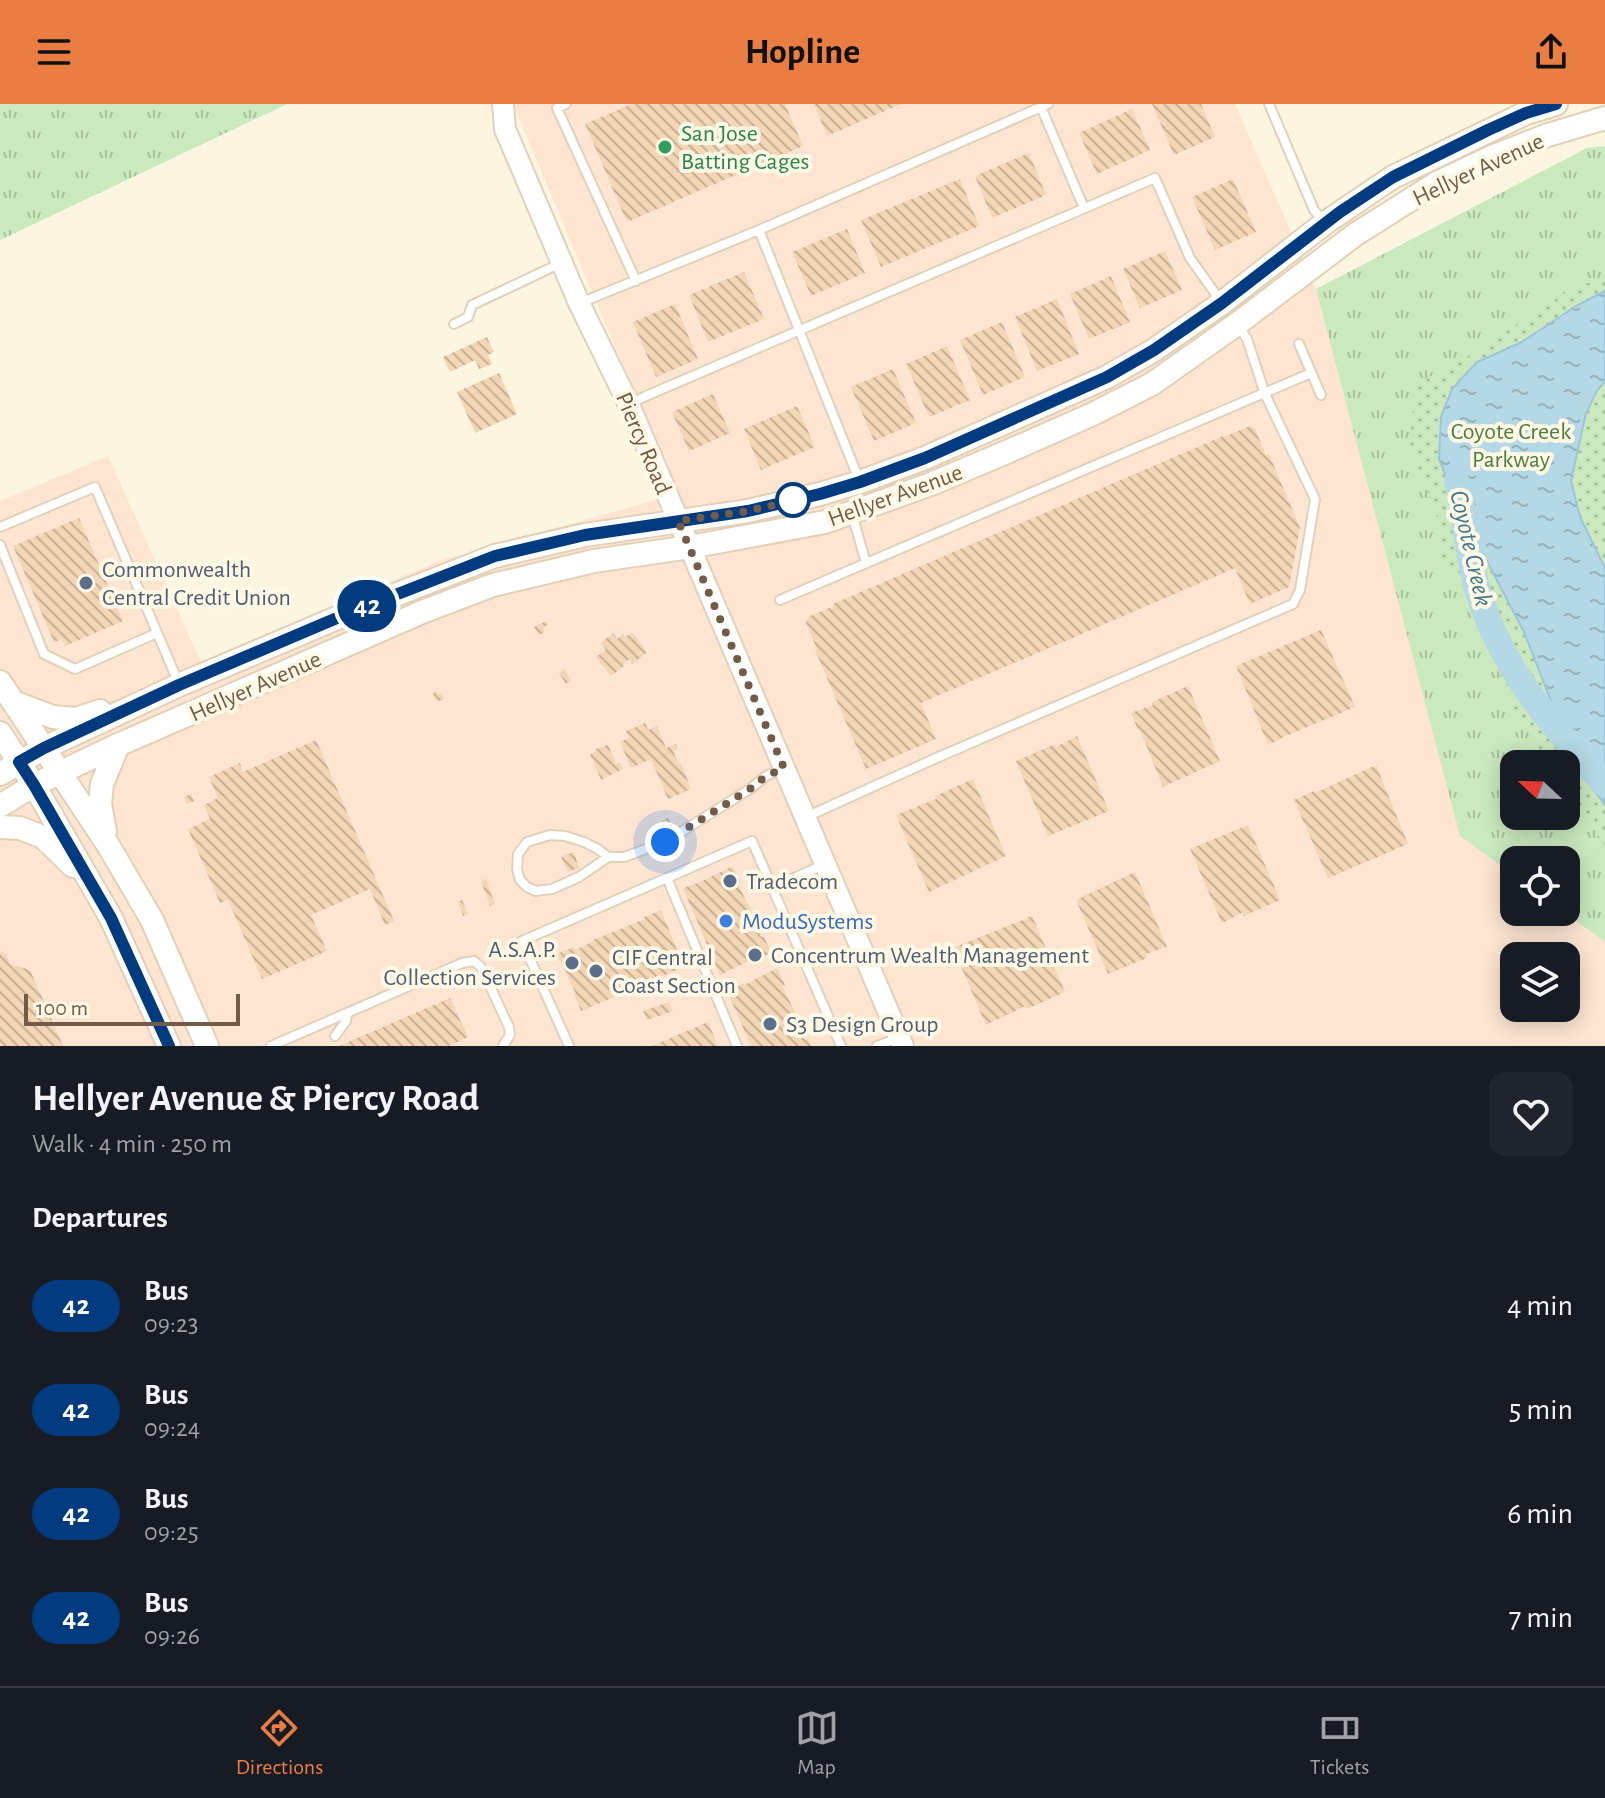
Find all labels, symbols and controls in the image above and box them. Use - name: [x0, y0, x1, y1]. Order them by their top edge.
- icon: menu: [32, 30, 76, 74]
- icon: share: [1529, 30, 1573, 74]
- text: Hopline: [745, 34, 860, 70]
- place label: San Jose Batting Cages: [681, 122, 809, 174]
- street label: Hellyer Avenue: [1409, 129, 1548, 211]
- marker: San Jose Batting Cages: [656, 138, 674, 156]
- street label: Piercy Road: [611, 389, 675, 498]
- park label: Coyote Creek Parkway: [1451, 420, 1571, 472]
- street label: Hellyer Avenue: [825, 460, 966, 531]
- unlabelled marker: [776, 483, 810, 517]
- water label: Coyote Creek: [1445, 488, 1497, 609]
- place label: Commonwealth Central Credit Union: [102, 558, 291, 610]
- marker: Commonwealth Central Credit Union: [77, 574, 95, 592]
- line badge: 42: [331, 580, 403, 632]
- text: 42: [353, 592, 381, 620]
- street label: Hellyer Avenue: [186, 647, 325, 727]
- north arrow: [1500, 750, 1580, 830]
- map controls: [1500, 750, 1580, 1022]
- your location: [645, 822, 685, 862]
- button: locate: [1500, 846, 1580, 926]
- place label: Tradecom: [746, 870, 838, 894]
- marker: Tradecom: [721, 872, 739, 890]
- place label: ModuSystems: [742, 910, 873, 934]
- marker: ModuSystems: [717, 912, 735, 930]
- place label: A.S.A.P. Collection Services: [384, 938, 556, 990]
- button: layers: [1500, 942, 1580, 1022]
- place label: Concentrum Wealth Management: [771, 944, 1089, 968]
- place label: CIF Central Coast Section: [612, 946, 736, 998]
- marker: Concentrum Wealth Management: [746, 946, 764, 964]
- marker: A.S.A.P. Collection Services: [563, 954, 581, 972]
- marker: CIF Central Coast Section: [587, 962, 605, 980]
- scale bar: [24, 990, 240, 1026]
- text: 100 m: [36, 997, 88, 1019]
- place label: S3 Design Group: [786, 1013, 938, 1037]
- marker: S3 Design Group: [761, 1015, 779, 1033]
- button: heart: [1489, 1072, 1573, 1156]
- text: Hellyer Avenue & Piercy Road: [32, 1080, 479, 1118]
- text: Walk · 4 min · 250 m: [32, 1131, 232, 1157]
- text: Departures: [32, 1203, 168, 1233]
- text: Bus: [144, 1276, 189, 1306]
- text: 4 min: [1507, 1291, 1573, 1321]
- text: 42: [62, 1292, 90, 1320]
- text: 09:23: [144, 1311, 198, 1337]
- text: Bus: [144, 1380, 189, 1410]
- text: 5 min: [1509, 1395, 1573, 1425]
- text: 42: [62, 1396, 90, 1424]
- text: 09:24: [144, 1415, 200, 1441]
- text: Bus: [144, 1484, 189, 1514]
- text: 6 min: [1507, 1499, 1573, 1529]
- text: 42: [62, 1500, 90, 1528]
- text: 09:25: [144, 1519, 199, 1545]
- text: Bus: [144, 1588, 189, 1618]
- text: 7 min: [1509, 1603, 1573, 1633]
- text: 42: [62, 1604, 90, 1632]
- text: 09:26: [144, 1623, 200, 1649]
- tab: Directions: [236, 1706, 323, 1780]
- tab: Map: [795, 1706, 839, 1780]
- tab: Tickets: [1310, 1706, 1369, 1780]

